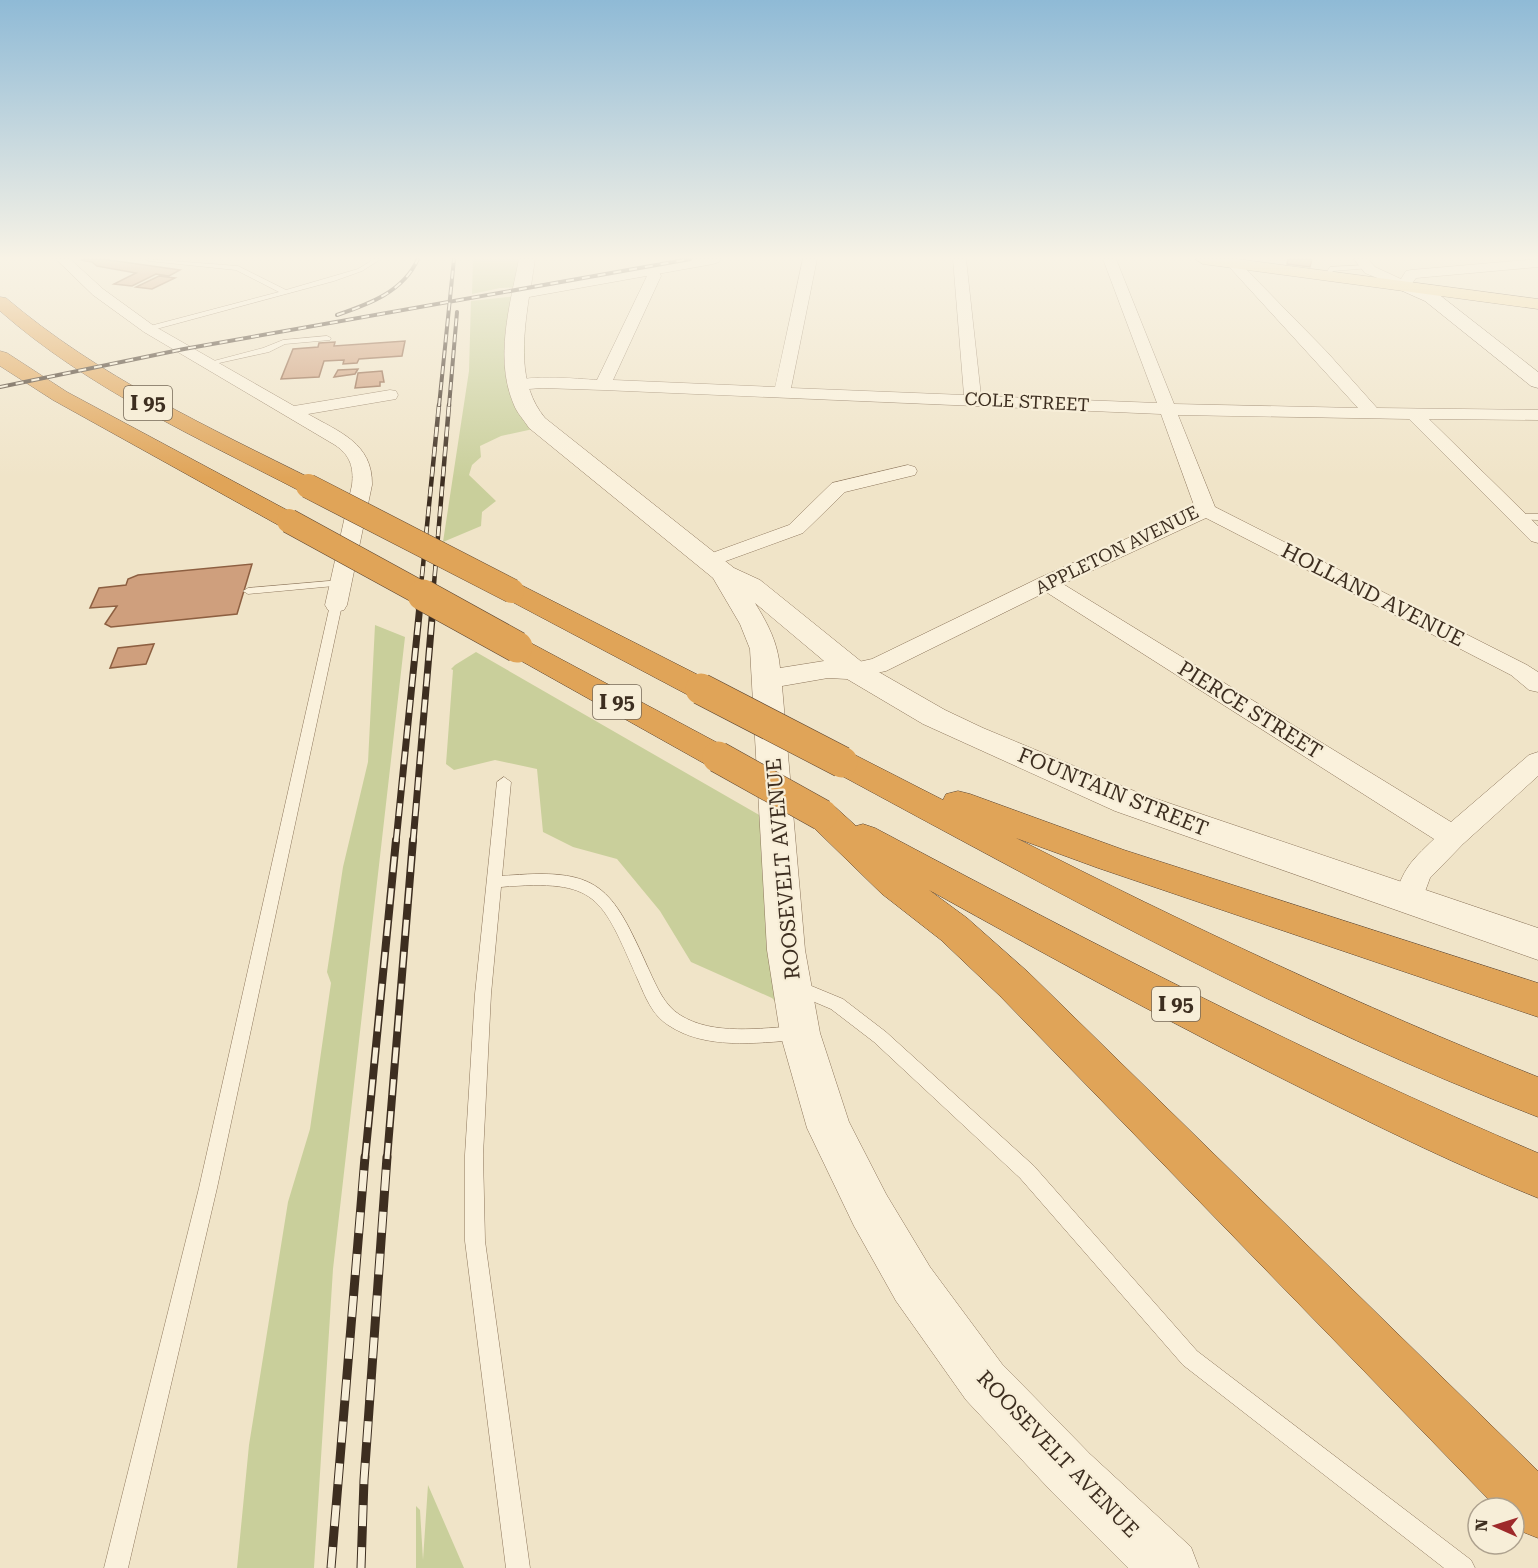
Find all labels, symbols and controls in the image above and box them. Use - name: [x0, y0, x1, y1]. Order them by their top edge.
- road number: I 95: [124, 386, 172, 420]
- street label: COLE STREET: [964, 388, 1090, 415]
- street label: APPLETON AVENUE: [1032, 501, 1202, 598]
- street label: HOLLAND AVENUE: [1278, 538, 1468, 652]
- street label: PIERCE STREET: [1174, 656, 1326, 764]
- road number: I 95: [593, 685, 641, 719]
- street label: FOUNTAIN STREET: [1014, 743, 1212, 841]
- street label: ROOSEVELT AVENUE: [761, 757, 805, 981]
- road number: I 95: [1152, 987, 1200, 1021]
- street label: ROOSEVELT AVENUE: [972, 1366, 1144, 1542]
- north arrow: [1466, 1496, 1526, 1556]
- text: N: [1472, 1519, 1491, 1532]

